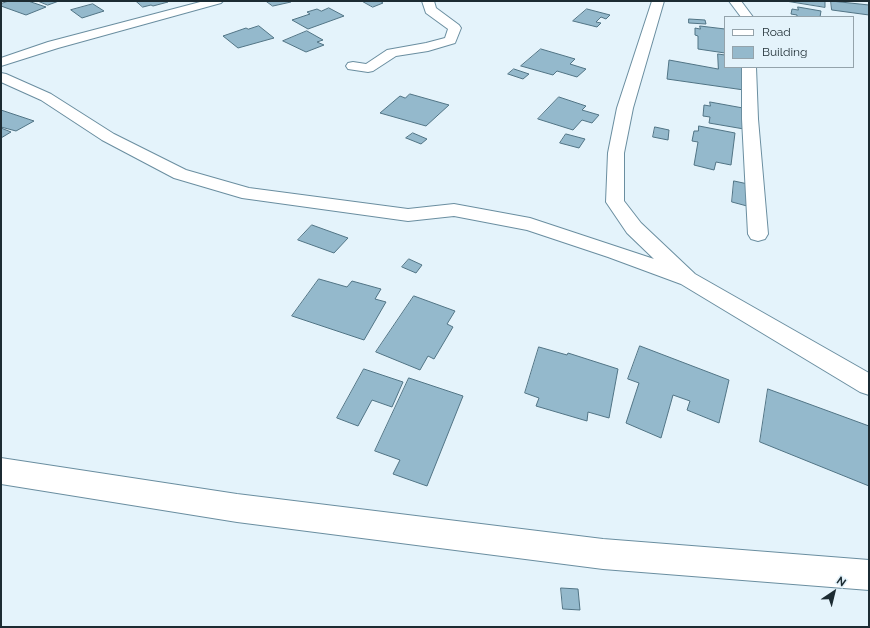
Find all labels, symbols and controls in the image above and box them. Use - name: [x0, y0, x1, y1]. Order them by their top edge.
- legend: [724, 16, 854, 68]
- text: Road: [762, 25, 791, 39]
- text: Building: [762, 45, 808, 59]
- north arrow: [814, 572, 854, 612]
- text: N: [834, 574, 848, 589]

